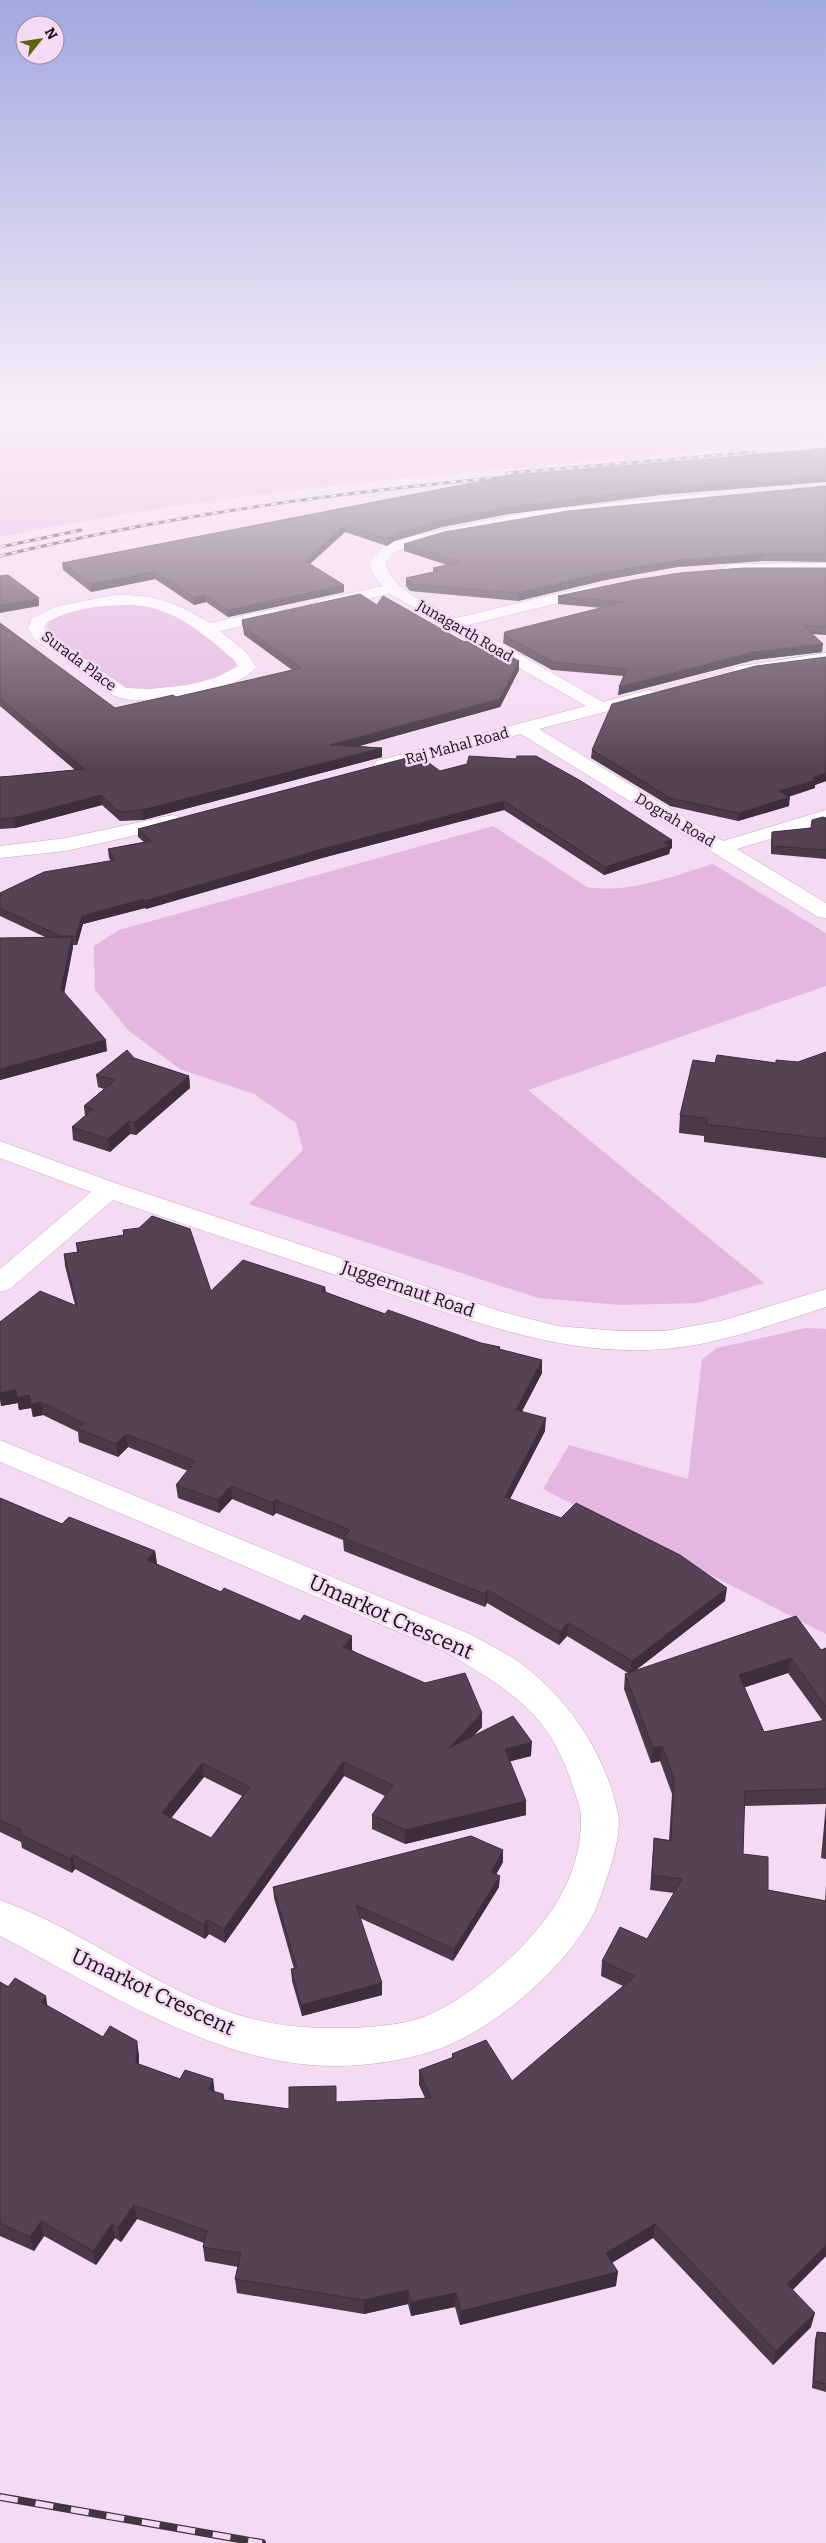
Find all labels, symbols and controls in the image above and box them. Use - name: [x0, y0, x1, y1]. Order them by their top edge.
- north arrow: [15, 15, 65, 65]
- text: N: [41, 25, 61, 43]
- street label: Junagarth Road: [413, 596, 516, 666]
- street label: Surada Place: [38, 627, 120, 695]
- street label: Raj Mahal Road: [403, 724, 511, 768]
- street label: Dograh Road: [632, 789, 718, 851]
- street label: Juggernaut Road: [338, 1256, 478, 1322]
- street label: Umarkot Crescent: [305, 1569, 478, 1665]
- street label: Umarkot Crescent: [67, 1943, 239, 2041]

